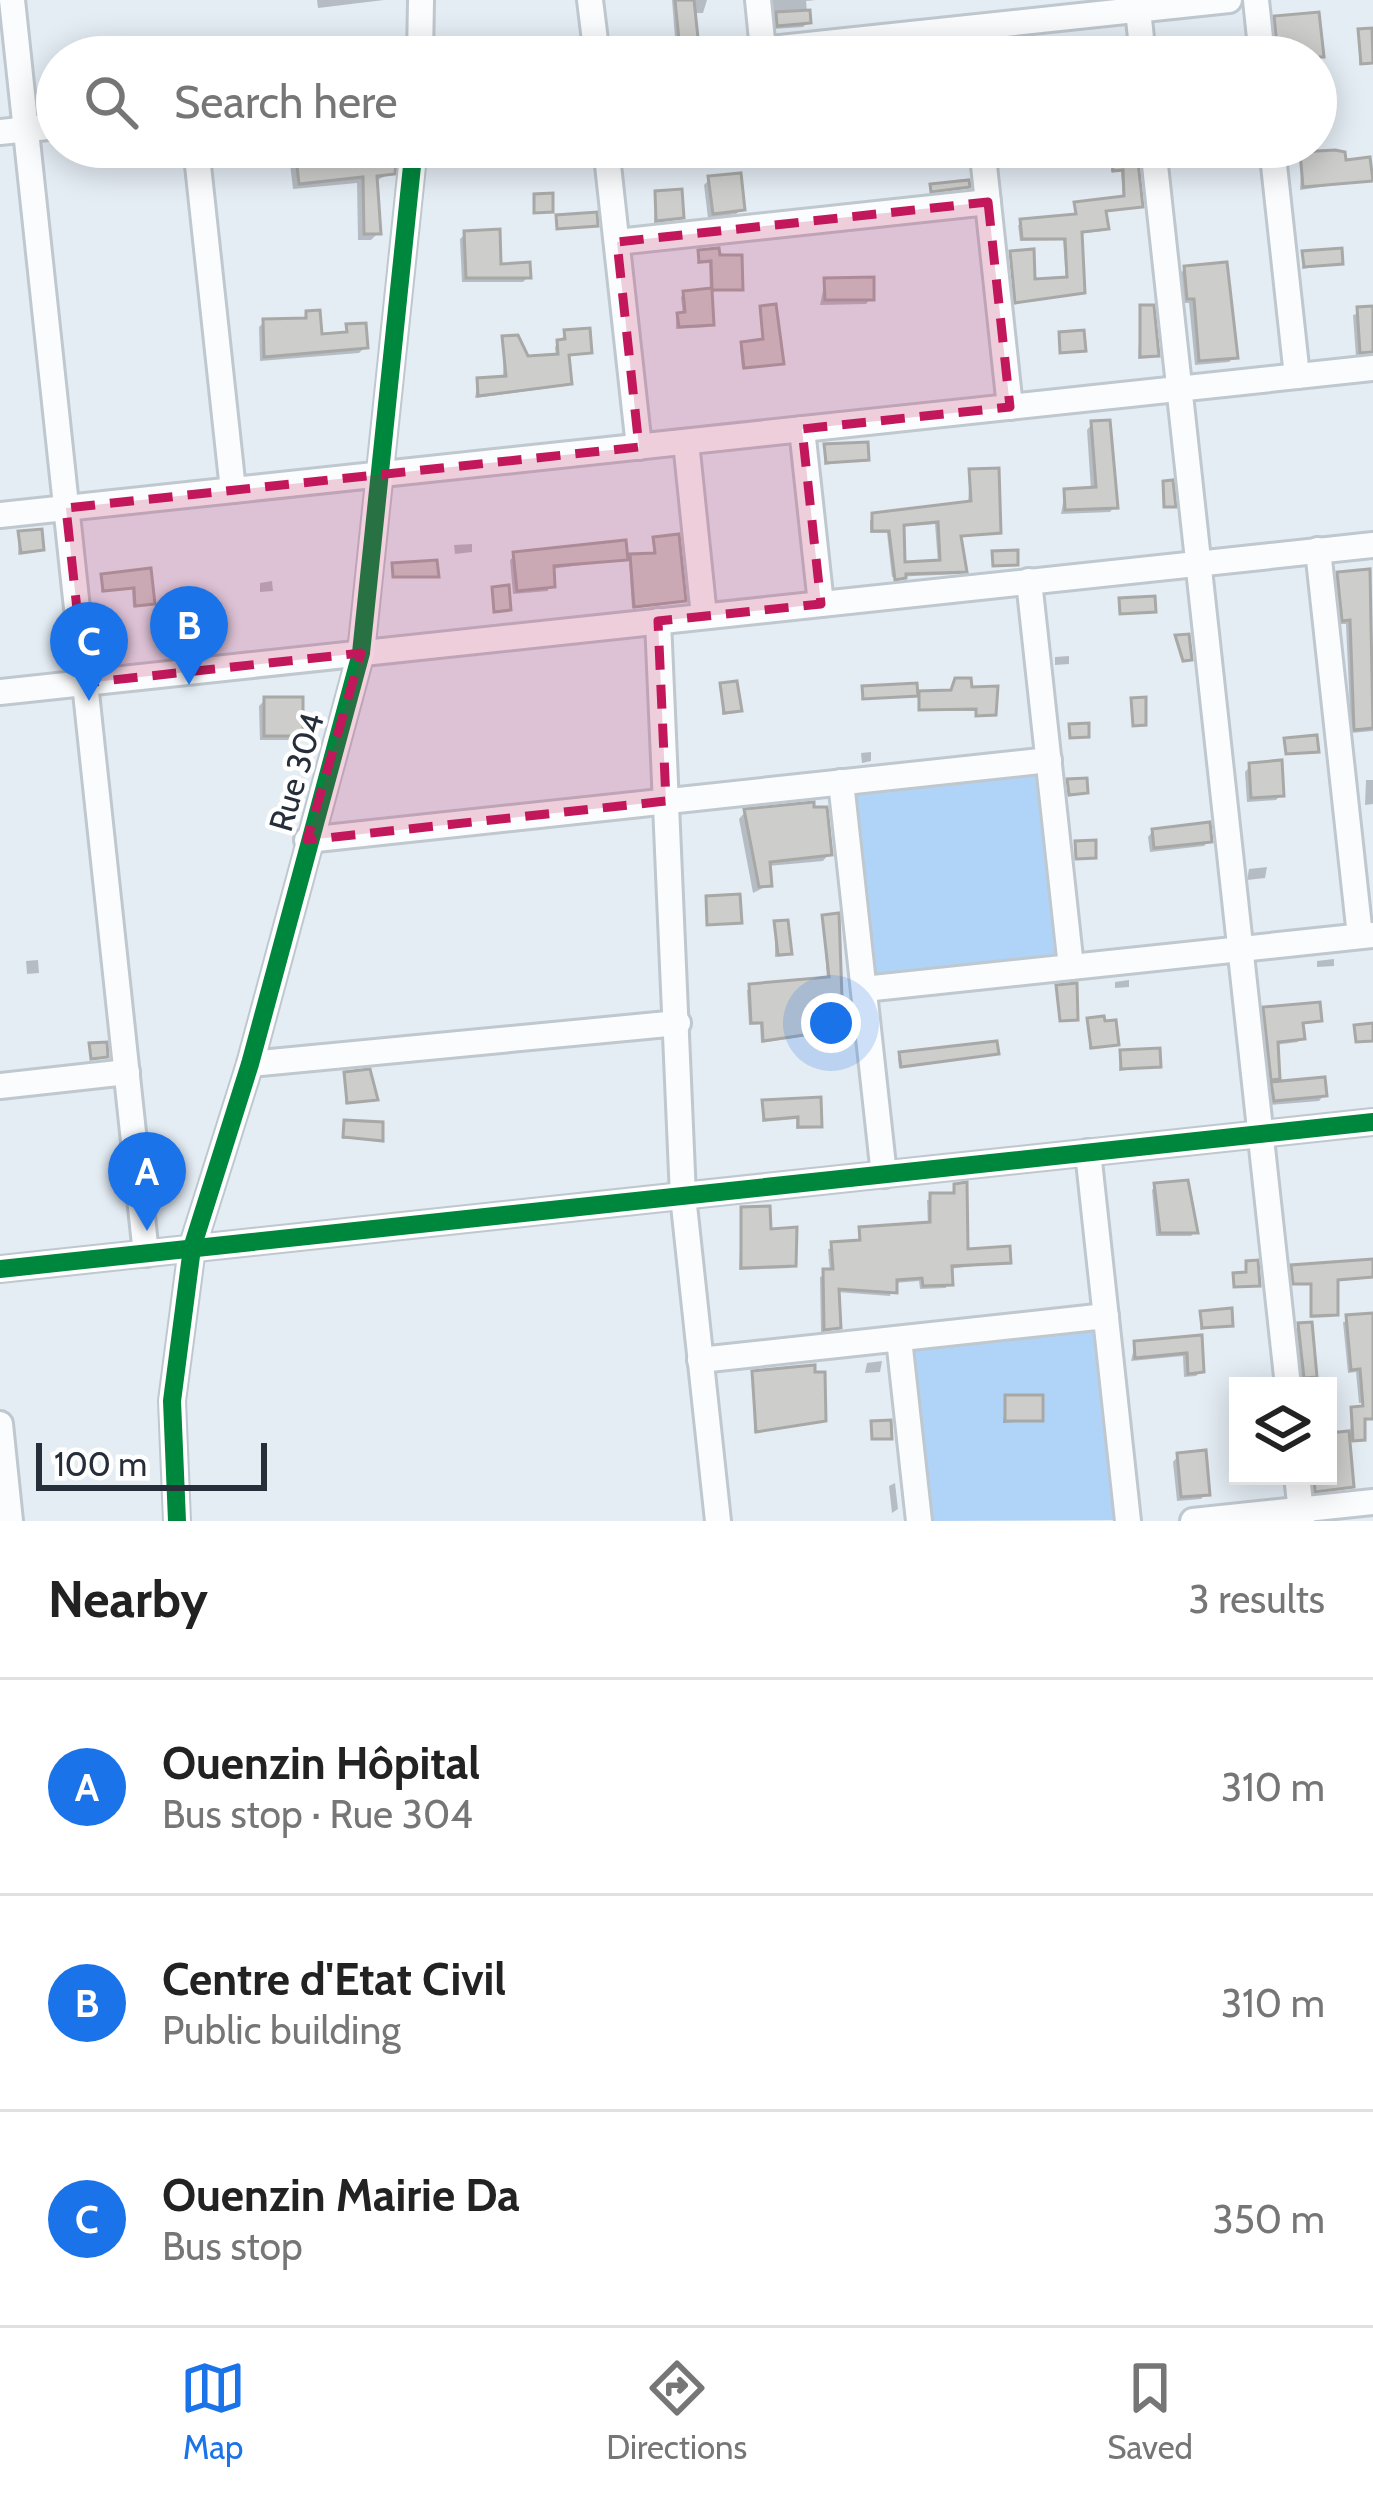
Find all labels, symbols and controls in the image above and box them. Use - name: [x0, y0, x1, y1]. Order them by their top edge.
- search box: [36, 36, 1337, 168]
- icon: search: [78, 69, 144, 135]
- text: Search here: [174, 75, 398, 129]
- pin: B: [150, 586, 228, 685]
- pin: C: [50, 602, 128, 701]
- street label: Rue 304: [260, 708, 332, 836]
- your location: [801, 993, 861, 1053]
- pin: A: [108, 1132, 186, 1231]
- map controls: [1229, 1377, 1337, 1485]
- button: layers: [1229, 1377, 1337, 1485]
- scale bar: [36, 1437, 267, 1490]
- text: 100 m: [54, 1444, 147, 1484]
- text: Nearby: [48, 1568, 208, 1630]
- text: 3 results: [1188, 1575, 1325, 1623]
- text: Ouenzin Hôpital: [162, 1736, 480, 1790]
- text: A: [75, 1763, 99, 1811]
- text: 310 m: [1221, 1763, 1325, 1811]
- text: Bus stop · Rue 304: [162, 1790, 473, 1838]
- text: Centre d'Etat Civil: [162, 1952, 506, 2006]
- text: B: [75, 1979, 99, 2027]
- text: 310 m: [1221, 1979, 1325, 2027]
- text: Public building: [162, 2006, 401, 2054]
- text: Ouenzin Mairie Da: [162, 2168, 520, 2222]
- text: C: [75, 2195, 99, 2243]
- text: 350 m: [1213, 2195, 1325, 2243]
- text: Bus stop: [162, 2222, 303, 2270]
- tab: Map: [180, 2355, 246, 2467]
- tab: Directions: [606, 2355, 747, 2467]
- tab: Saved: [1107, 2355, 1193, 2467]

